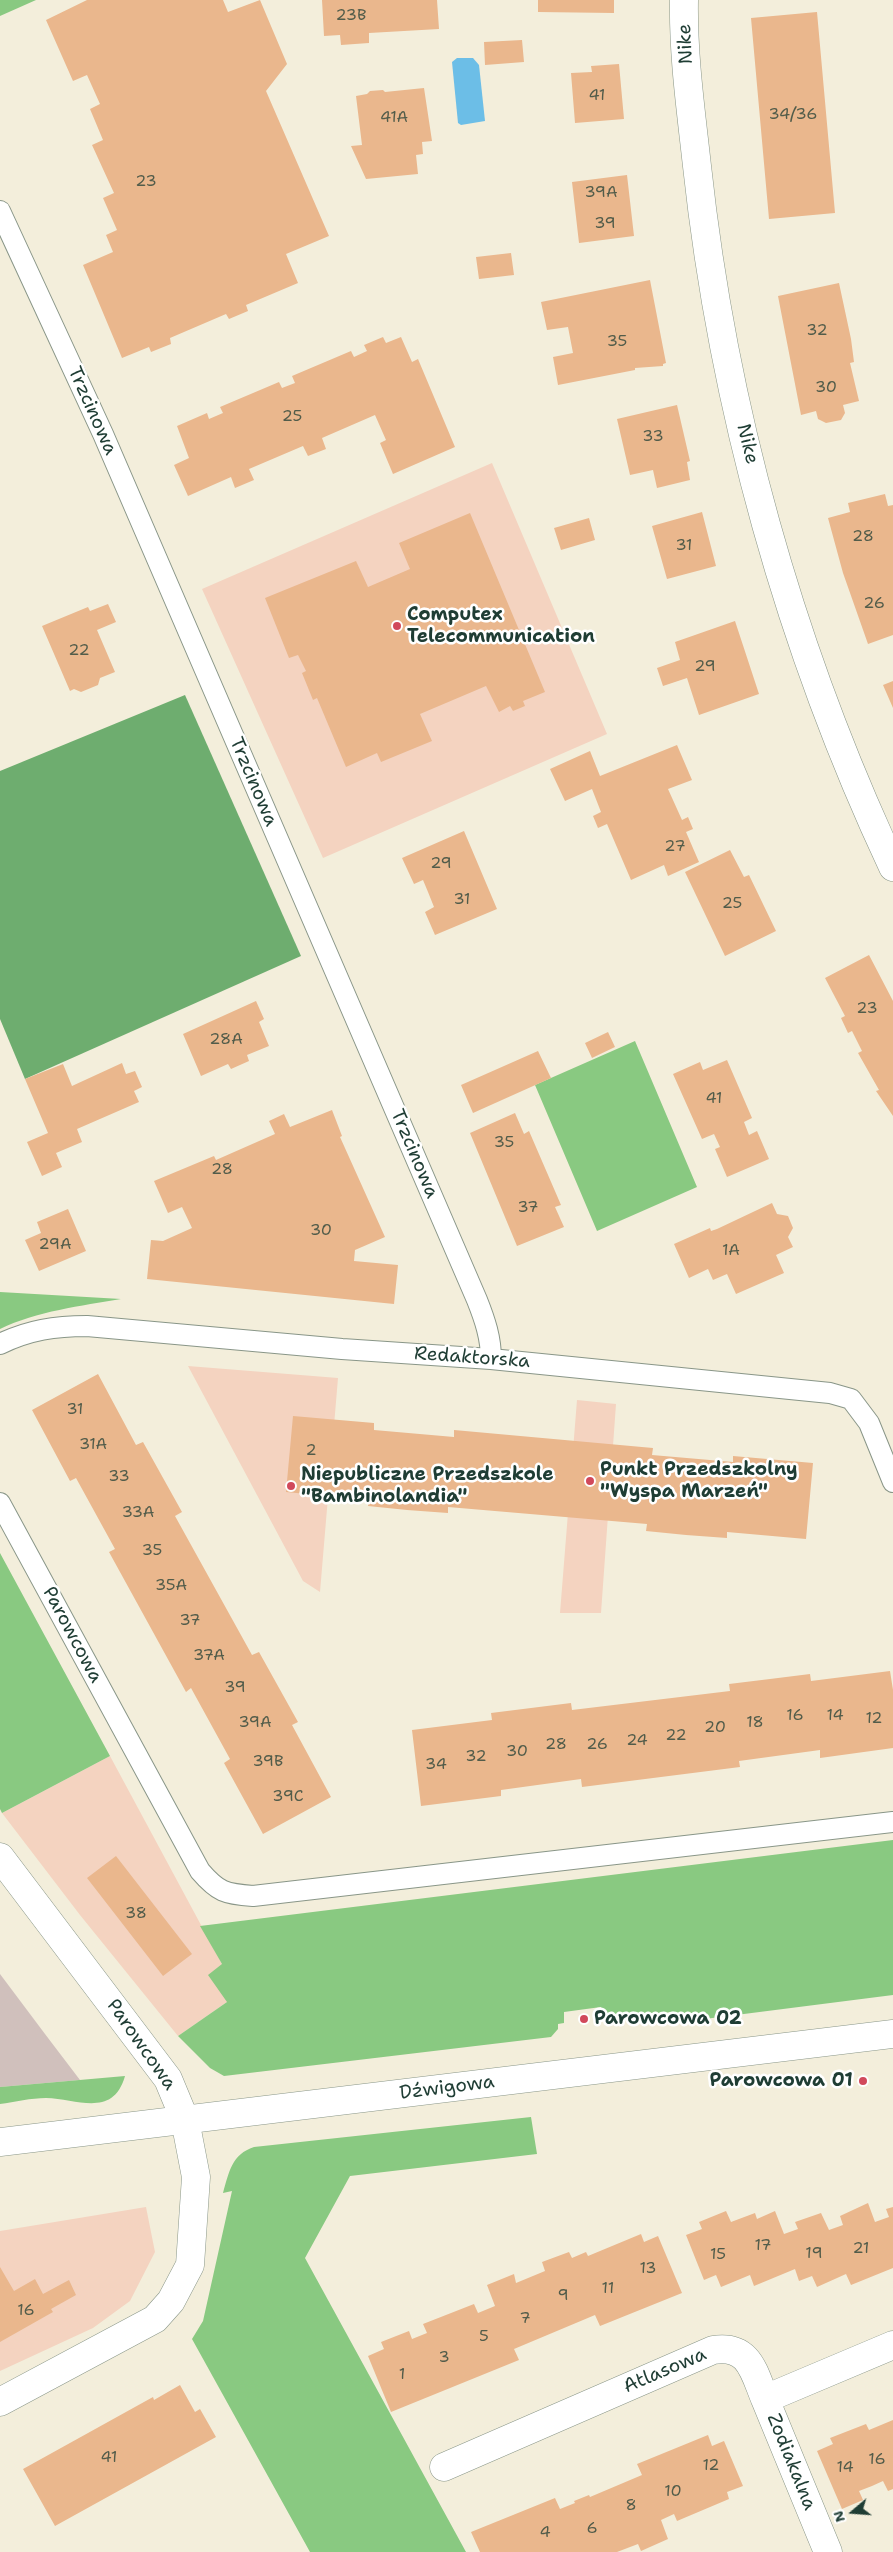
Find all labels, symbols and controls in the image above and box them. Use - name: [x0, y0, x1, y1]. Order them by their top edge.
- house number: 23B: [335, 6, 367, 26]
- street label: Nike: [674, 23, 698, 65]
- house number: 41: [588, 86, 606, 106]
- house number: 34/36: [768, 105, 818, 125]
- house number: 41A: [380, 108, 408, 128]
- house number: 23: [135, 172, 157, 192]
- house number: 39A: [584, 183, 618, 203]
- house number: 39: [594, 214, 616, 234]
- house number: 32: [806, 321, 828, 341]
- house number: 35: [607, 332, 627, 352]
- street label: Trzcinowa: [62, 363, 122, 459]
- house number: 30: [815, 378, 837, 398]
- house number: 25: [282, 407, 302, 427]
- street label: Nike: [731, 422, 763, 466]
- house number: 33: [642, 427, 664, 447]
- house number: 28: [852, 527, 874, 547]
- house number: 31: [675, 536, 693, 556]
- house number: 26: [863, 594, 885, 614]
- place label: Computex Telecommunication: [407, 604, 595, 648]
- marker: Computex Telecommunication: [391, 620, 403, 632]
- house number: 22: [68, 641, 90, 661]
- house number: 29: [694, 657, 716, 677]
- street label: Trzcinowa: [224, 734, 282, 830]
- house number: 27: [664, 837, 686, 857]
- house number: 29: [430, 854, 452, 874]
- house number: 31: [453, 890, 471, 910]
- house number: 25: [722, 894, 742, 914]
- house number: 23: [856, 999, 878, 1019]
- house number: 28A: [209, 1030, 243, 1050]
- house number: 41: [705, 1089, 723, 1109]
- street label: Trzcinowa: [385, 1106, 443, 1202]
- house number: 35: [494, 1133, 514, 1153]
- house number: 28: [211, 1160, 233, 1180]
- house number: 37: [517, 1198, 539, 1218]
- house number: 30: [310, 1221, 332, 1241]
- house number: 29A: [38, 1235, 72, 1255]
- house number: 1A: [722, 1241, 740, 1261]
- street label: Redaktorska: [413, 1343, 531, 1373]
- house number: 31: [66, 1400, 84, 1420]
- house number: 31A: [79, 1435, 107, 1455]
- house number: 2: [305, 1441, 317, 1461]
- place label: Punkt Przedszkolny "Wyspa Marzeń": [600, 1459, 798, 1503]
- place label: Niepubliczne Przedszkole "Bambinolandia": [301, 1464, 554, 1508]
- house number: 33: [108, 1467, 130, 1487]
- marker: Punkt Przedszkolny "Wyspa Marzeń": [584, 1475, 596, 1487]
- marker: Niepubliczne Przedszkole "Bambinolandia": [285, 1480, 297, 1492]
- house number: 33A: [122, 1503, 154, 1523]
- house number: 35: [142, 1541, 162, 1561]
- house number: 35A: [155, 1576, 187, 1596]
- street label: Parowcowa: [37, 1583, 107, 1687]
- house number: 37: [179, 1611, 201, 1631]
- house number: 37A: [193, 1646, 225, 1666]
- house number: 39: [224, 1678, 246, 1698]
- house number: 16: [786, 1706, 804, 1726]
- house number: 14: [826, 1706, 844, 1726]
- house number: 12: [865, 1709, 883, 1729]
- house number: 39A: [238, 1713, 272, 1733]
- house number: 18: [746, 1713, 764, 1733]
- house number: 20: [704, 1718, 726, 1738]
- house number: 22: [665, 1726, 687, 1746]
- house number: 24: [626, 1731, 648, 1751]
- house number: 28: [545, 1735, 567, 1755]
- house number: 26: [586, 1735, 608, 1755]
- house number: 30: [506, 1742, 528, 1762]
- house number: 32: [465, 1747, 487, 1767]
- house number: 39B: [253, 1752, 283, 1772]
- house number: 34: [425, 1755, 447, 1775]
- house number: 39C: [272, 1787, 304, 1807]
- house number: 38: [125, 1904, 147, 1924]
- street label: Parowcowa: [101, 1995, 181, 2095]
- place label: Parowcowa 02: [594, 2008, 742, 2030]
- marker: Parowcowa 02: [578, 2013, 590, 2025]
- place label: Parowcowa 01: [710, 2070, 853, 2092]
- street label: Dźwigowa: [398, 2071, 496, 2105]
- marker: Parowcowa 01: [857, 2075, 869, 2087]
- house number: 17: [754, 2236, 772, 2256]
- house number: 21: [852, 2239, 870, 2259]
- house number: 19: [805, 2244, 823, 2264]
- house number: 15: [710, 2245, 726, 2265]
- house number: 13: [639, 2259, 657, 2279]
- house number: 11: [602, 2279, 614, 2299]
- house number: 9: [557, 2286, 569, 2306]
- house number: 16: [17, 2301, 35, 2321]
- house number: 7: [519, 2309, 531, 2329]
- house number: 5: [479, 2327, 489, 2347]
- street label: Atlasowa: [620, 2343, 710, 2399]
- house number: 3: [438, 2348, 450, 2368]
- house number: 1: [399, 2365, 405, 2385]
- street label: Zodiakalna: [761, 2410, 821, 2514]
- house number: 41: [100, 2448, 118, 2468]
- house number: 16: [868, 2450, 886, 2470]
- house number: 12: [702, 2456, 720, 2476]
- house number: 14: [836, 2458, 854, 2478]
- house number: 10: [664, 2482, 682, 2502]
- north arrow: [828, 2487, 878, 2537]
- house number: 8: [625, 2496, 637, 2516]
- text: N: [828, 2509, 849, 2525]
- house number: 6: [586, 2519, 598, 2539]
- house number: 4: [539, 2523, 551, 2543]

